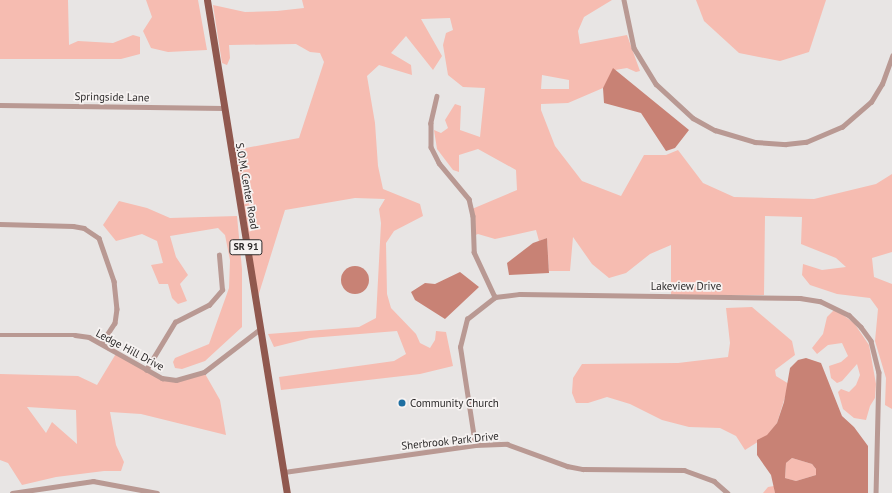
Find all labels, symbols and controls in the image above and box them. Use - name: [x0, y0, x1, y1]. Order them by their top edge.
- street label: Springside Lane: [74, 90, 150, 104]
- street label: S.O.M. Center Road: [233, 141, 261, 231]
- road number: SR 91: [229, 239, 263, 255]
- street label: Lakeview Drive: [651, 279, 721, 293]
- street label: Ledge Hill Drive: [94, 326, 166, 374]
- place label: Community Church: [410, 396, 499, 410]
- marker: Community Church: [397, 398, 407, 408]
- street label: Sherbrook Park Drive: [400, 429, 500, 453]

